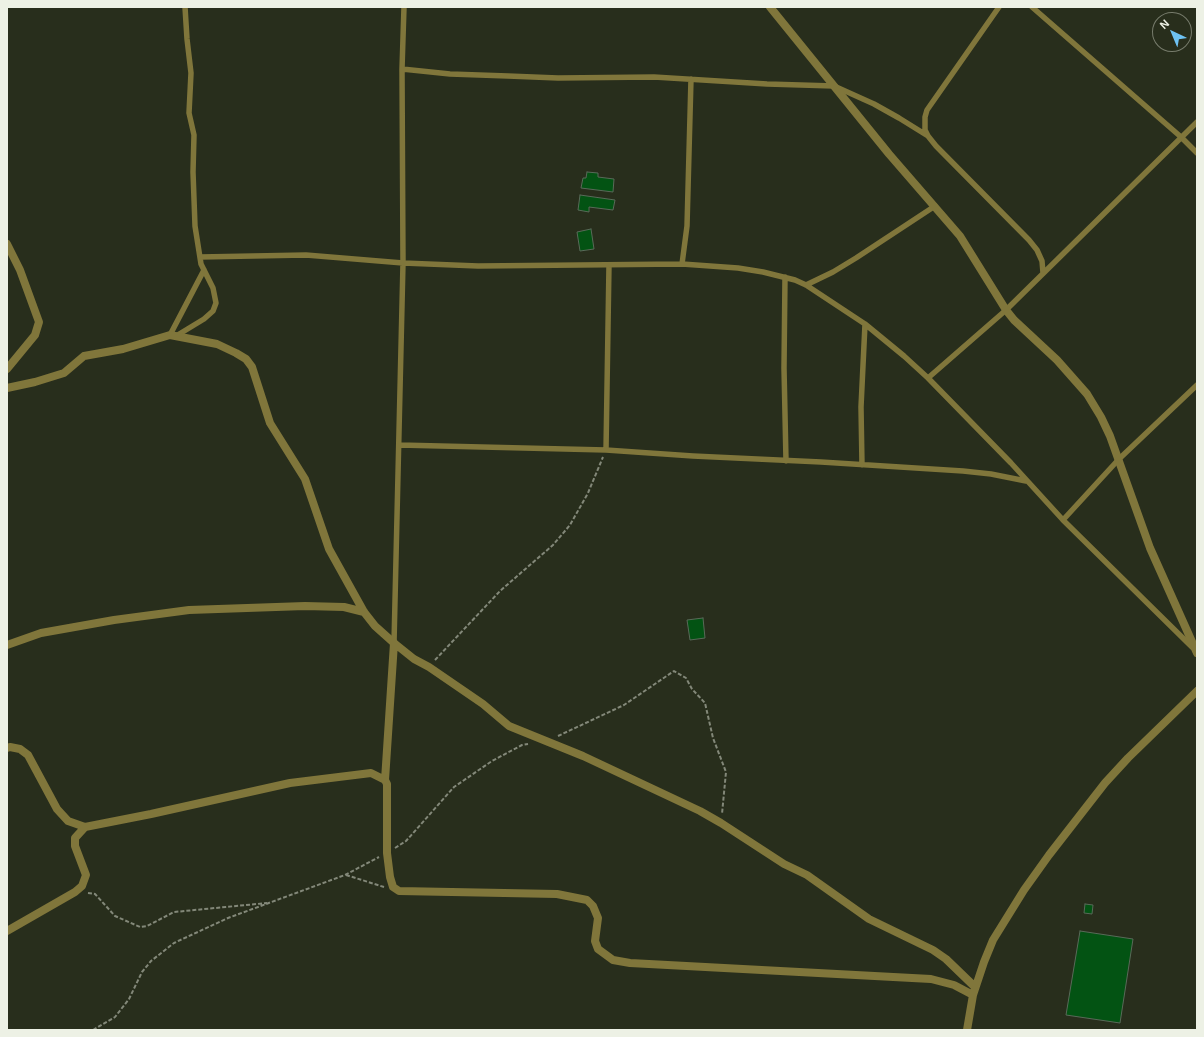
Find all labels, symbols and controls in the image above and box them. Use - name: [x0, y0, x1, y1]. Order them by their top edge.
- north arrow: [1152, 12, 1192, 52]
- text: N: [1157, 17, 1171, 31]

